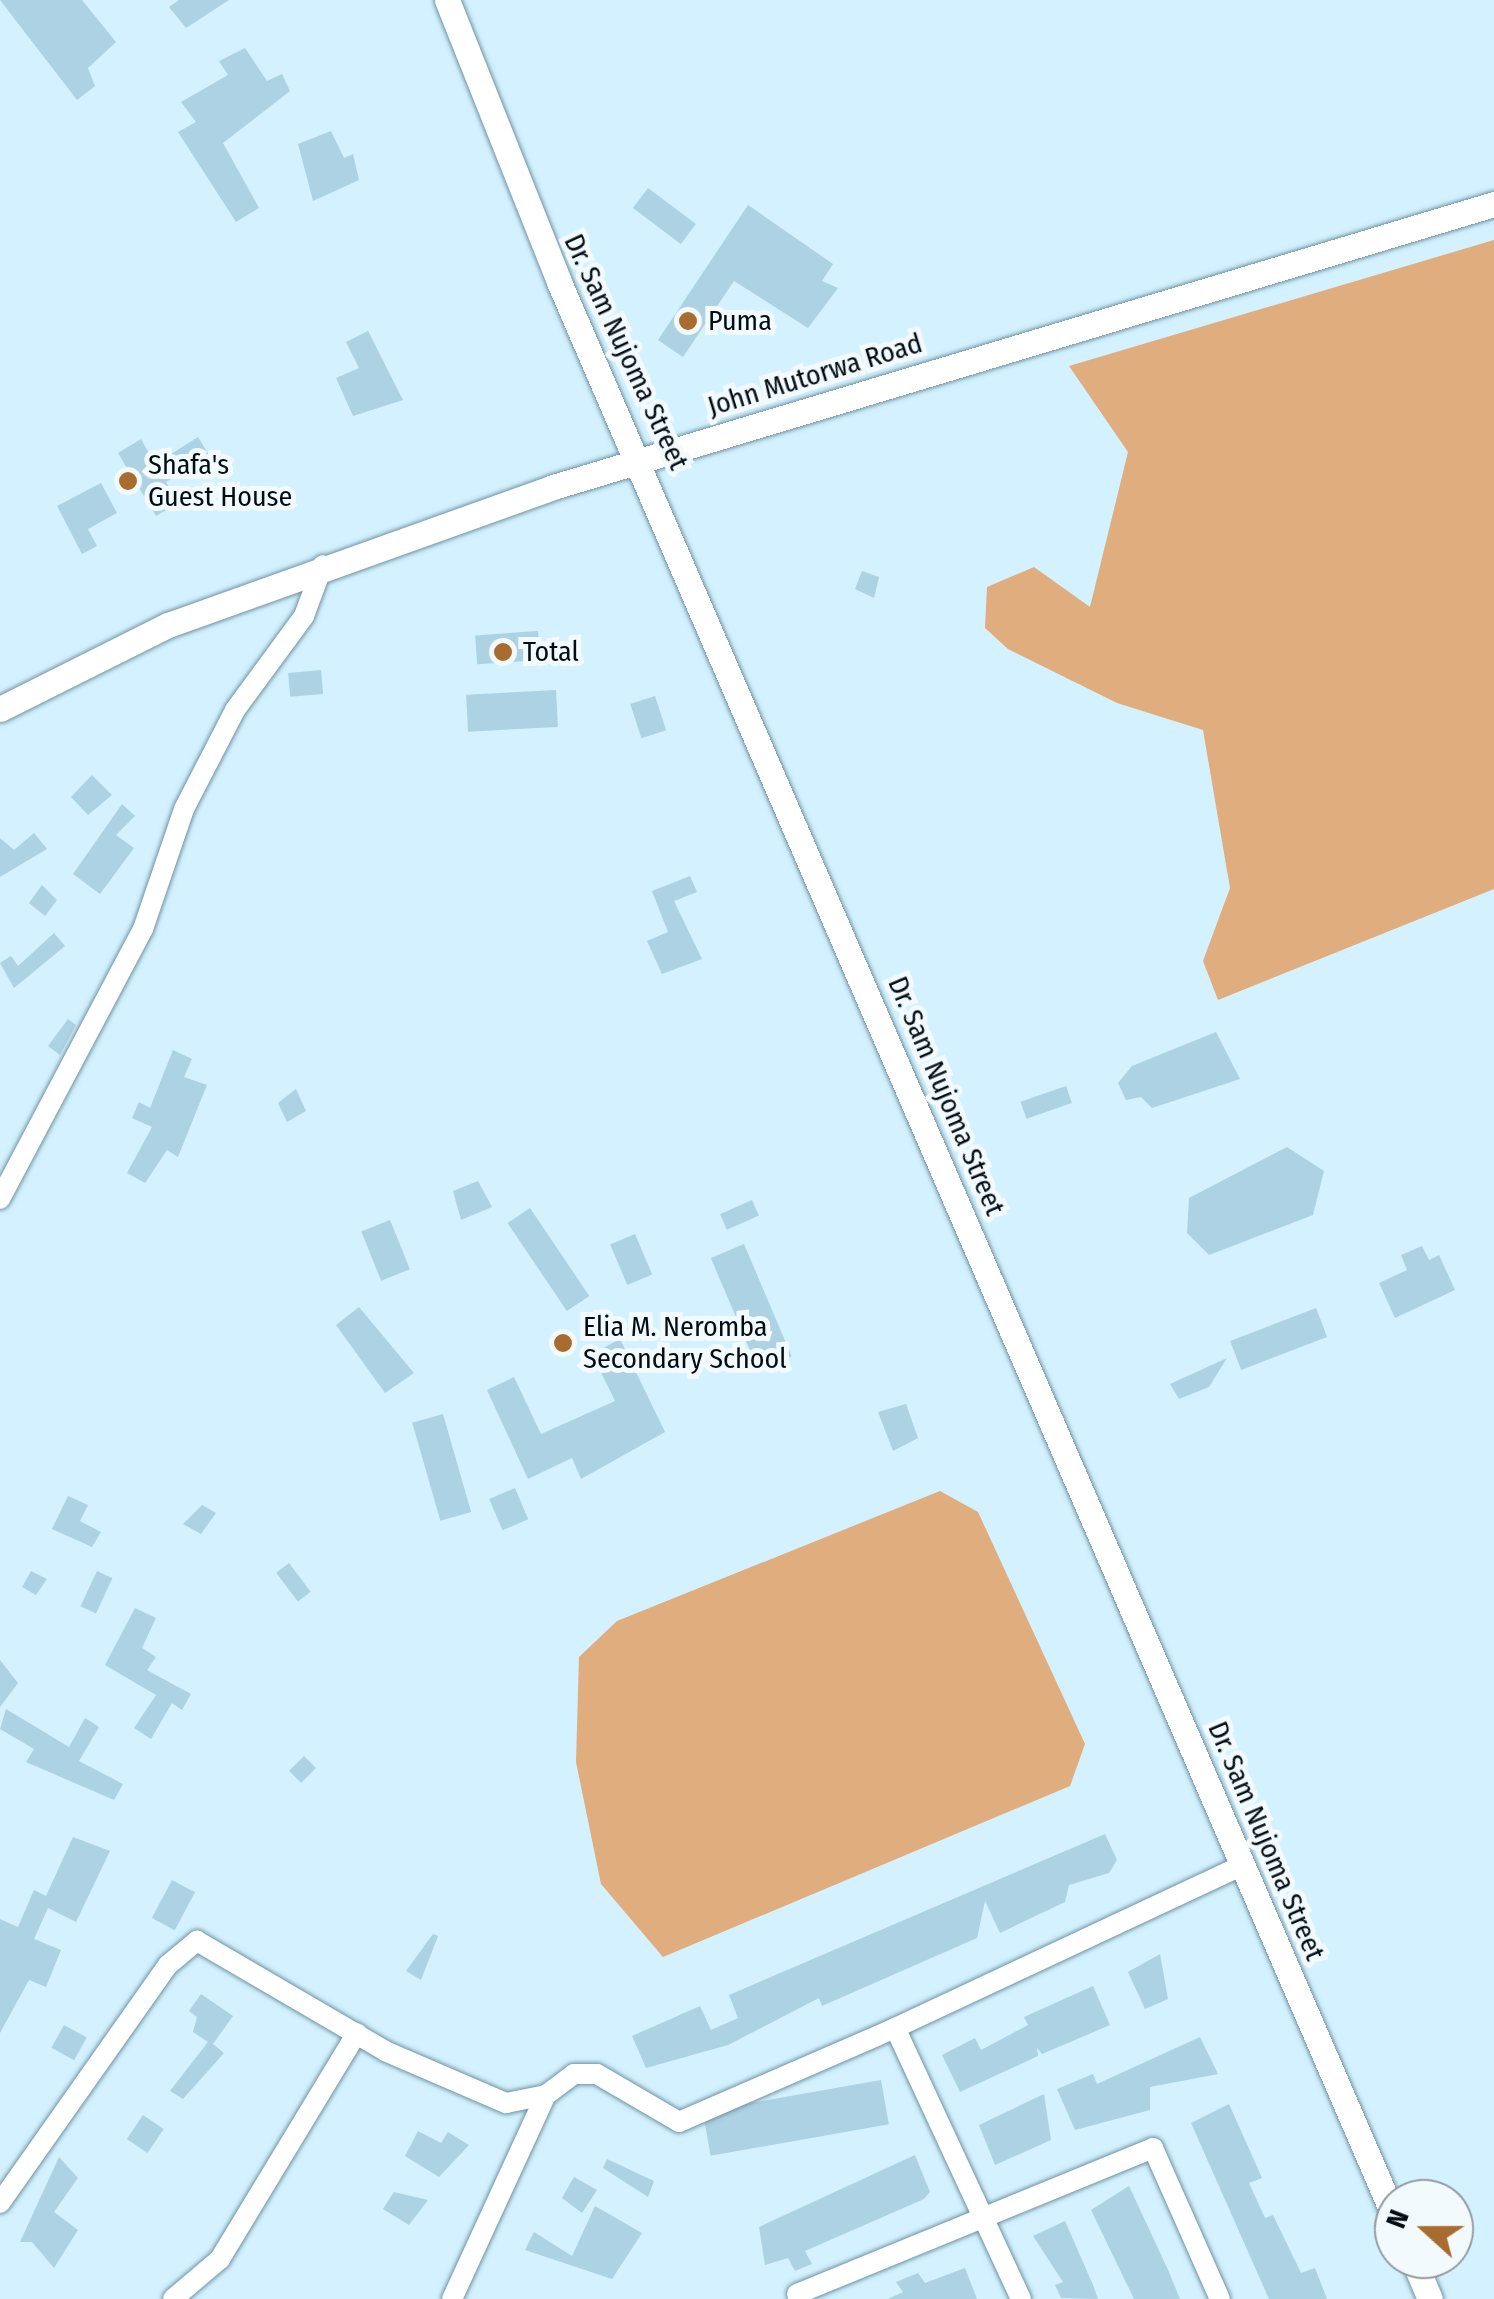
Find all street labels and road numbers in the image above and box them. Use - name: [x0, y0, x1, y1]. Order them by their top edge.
- street label: Dr. Sam Nujoma Street: [557, 229, 695, 475]
- street label: John Mutorwa Road: [704, 326, 926, 424]
- street label: Dr. Sam Nujoma Street: [880, 972, 1012, 1220]
- street label: Dr. Sam Nujoma Street: [1200, 1717, 1332, 1965]

